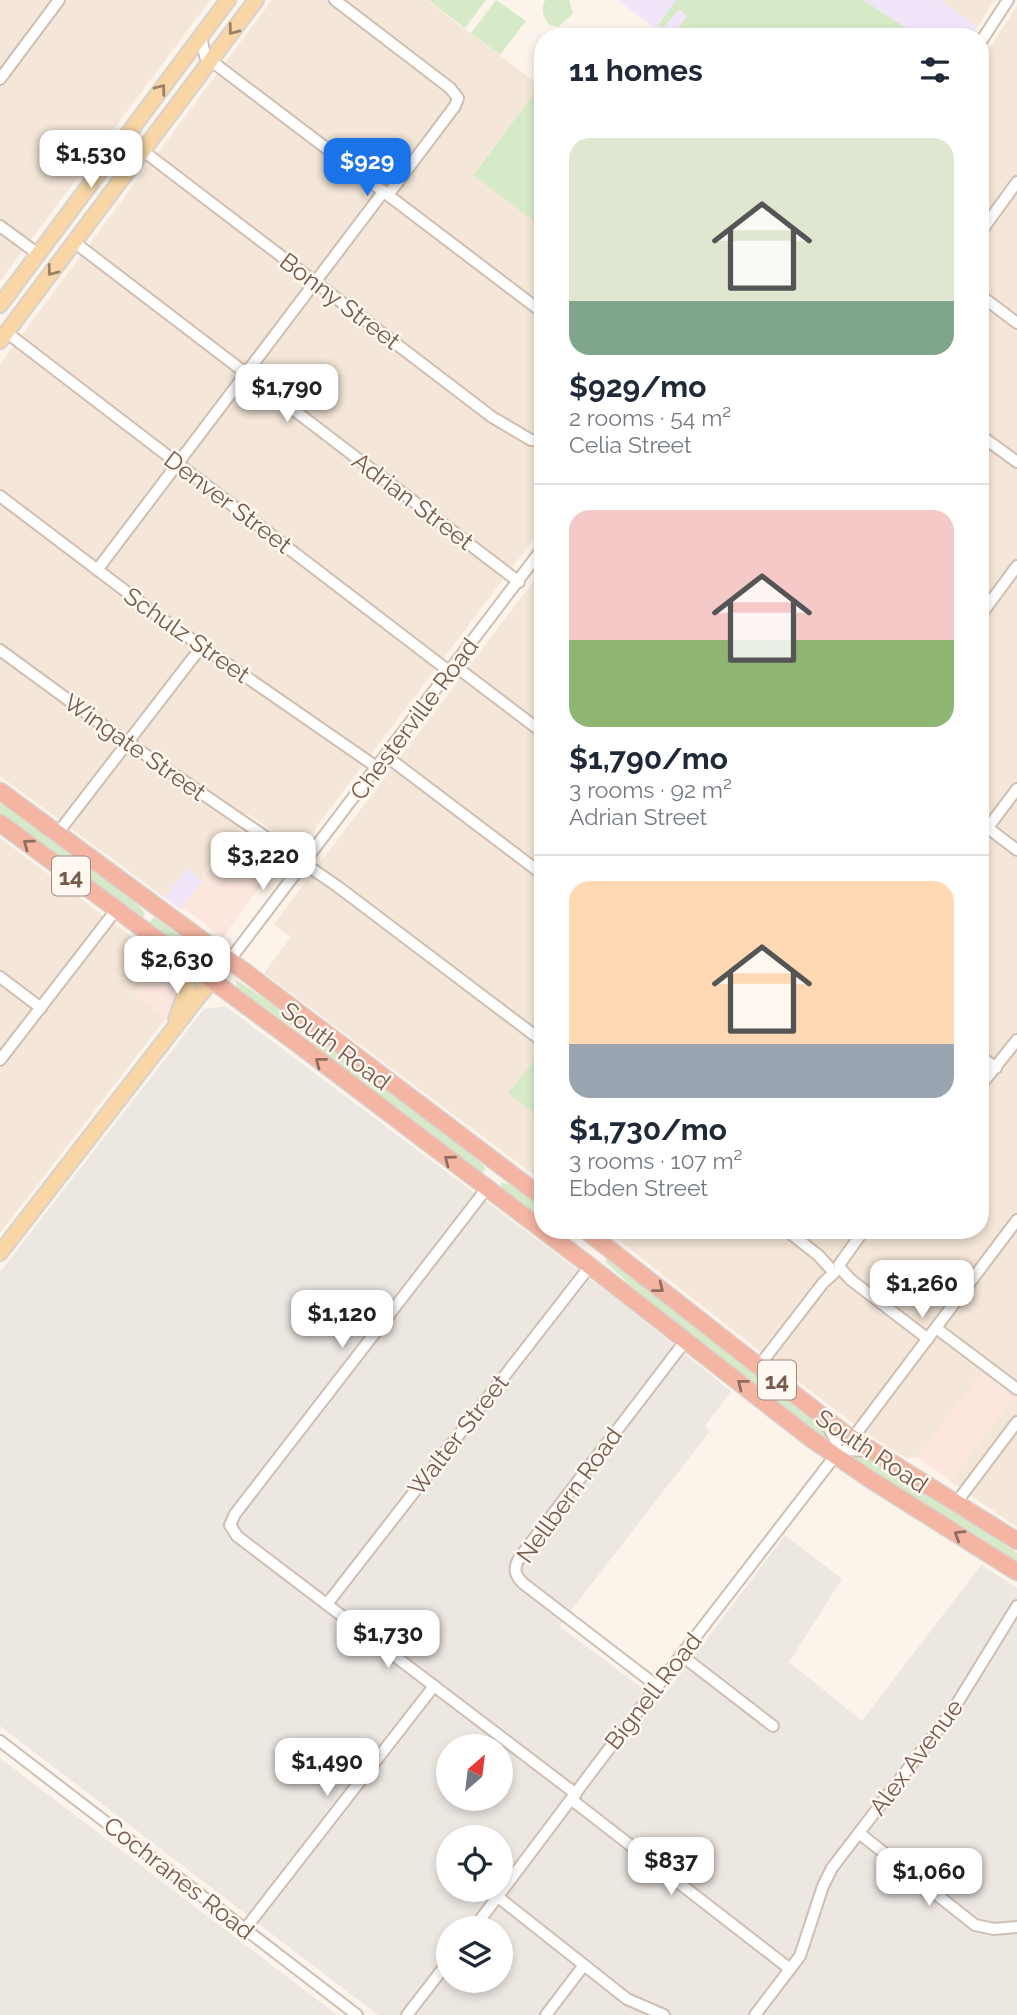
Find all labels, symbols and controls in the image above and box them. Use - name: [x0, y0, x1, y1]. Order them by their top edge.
- one-way arrow: [229, 22, 241, 35]
- icon: filters: [916, 51, 954, 89]
- text: 11 homes: [569, 53, 703, 88]
- one-way arrow: [153, 84, 165, 97]
- pin: $1,530: [34, 130, 148, 190]
- pin: $929: [326, 138, 408, 198]
- text: $1,530: [56, 139, 126, 166]
- text: $929: [340, 147, 394, 174]
- icon: home: [699, 183, 825, 309]
- street label: Bonny Street: [274, 246, 406, 356]
- one-way arrow: [47, 264, 60, 276]
- pin: $1,790: [230, 364, 344, 424]
- text: $929/mo: [569, 369, 706, 404]
- text: $1,790: [251, 373, 323, 400]
- text: 2 rooms · 54 m²: [569, 404, 731, 431]
- text: Celia Street: [569, 431, 692, 458]
- street label: Denver Street: [159, 445, 297, 559]
- street label: Adrian Street: [347, 446, 479, 556]
- icon: home: [699, 555, 825, 681]
- street label: Schulz Street: [118, 581, 256, 689]
- street label: Chesterville Road: [344, 632, 484, 806]
- street label: Wingate Street: [58, 687, 212, 807]
- text: $1,790/mo: [569, 741, 728, 776]
- text: 3 rooms · 92 m²: [569, 776, 732, 803]
- text: Adrian Street: [569, 803, 707, 830]
- pin: $3,220: [206, 832, 320, 892]
- one-way arrow: [23, 840, 35, 852]
- text: $3,220: [227, 841, 299, 868]
- road number: 14: [52, 856, 90, 896]
- icon: home: [699, 926, 825, 1052]
- pin: $2,630: [120, 936, 234, 996]
- text: $2,630: [140, 945, 214, 972]
- street label: South Road: [276, 996, 396, 1096]
- one-way arrow: [315, 1058, 328, 1071]
- text: $1,730/mo: [569, 1112, 727, 1147]
- text: 3 rooms · 107 m²: [569, 1147, 743, 1174]
- one-way arrow: [444, 1155, 457, 1168]
- text: Ebden Street: [569, 1174, 708, 1201]
- pin: $1,260: [865, 1260, 979, 1320]
- text: $1,260: [886, 1269, 958, 1296]
- one-way arrow: [651, 1280, 664, 1292]
- pin: $1,120: [285, 1290, 399, 1350]
- text: $1,120: [307, 1299, 377, 1326]
- road number: 14: [758, 1360, 796, 1400]
- street label: Walter Street: [402, 1369, 514, 1501]
- one-way arrow: [737, 1380, 749, 1393]
- street label: South Road: [810, 1403, 934, 1499]
- street label: Nellbern Road: [510, 1422, 628, 1568]
- one-way arrow: [954, 1531, 967, 1544]
- pin: $1,730: [331, 1610, 445, 1670]
- text: $1,730: [353, 1619, 423, 1646]
- street label: Bignell Road: [598, 1627, 708, 1755]
- street label: Alex Avenue: [863, 1693, 969, 1821]
- north arrow: [436, 1734, 513, 1811]
- map controls: [436, 1734, 513, 1993]
- pin: $1,490: [270, 1738, 384, 1798]
- text: $1,490: [291, 1747, 363, 1774]
- street label: Cochranes Road: [98, 1810, 260, 1946]
- button: locate: [436, 1825, 513, 1902]
- pin: $837: [630, 1838, 712, 1897]
- text: $837: [644, 1846, 698, 1873]
- pin: $1,060: [872, 1848, 986, 1908]
- text: $1,060: [892, 1857, 966, 1884]
- button: layers: [436, 1916, 513, 1993]

